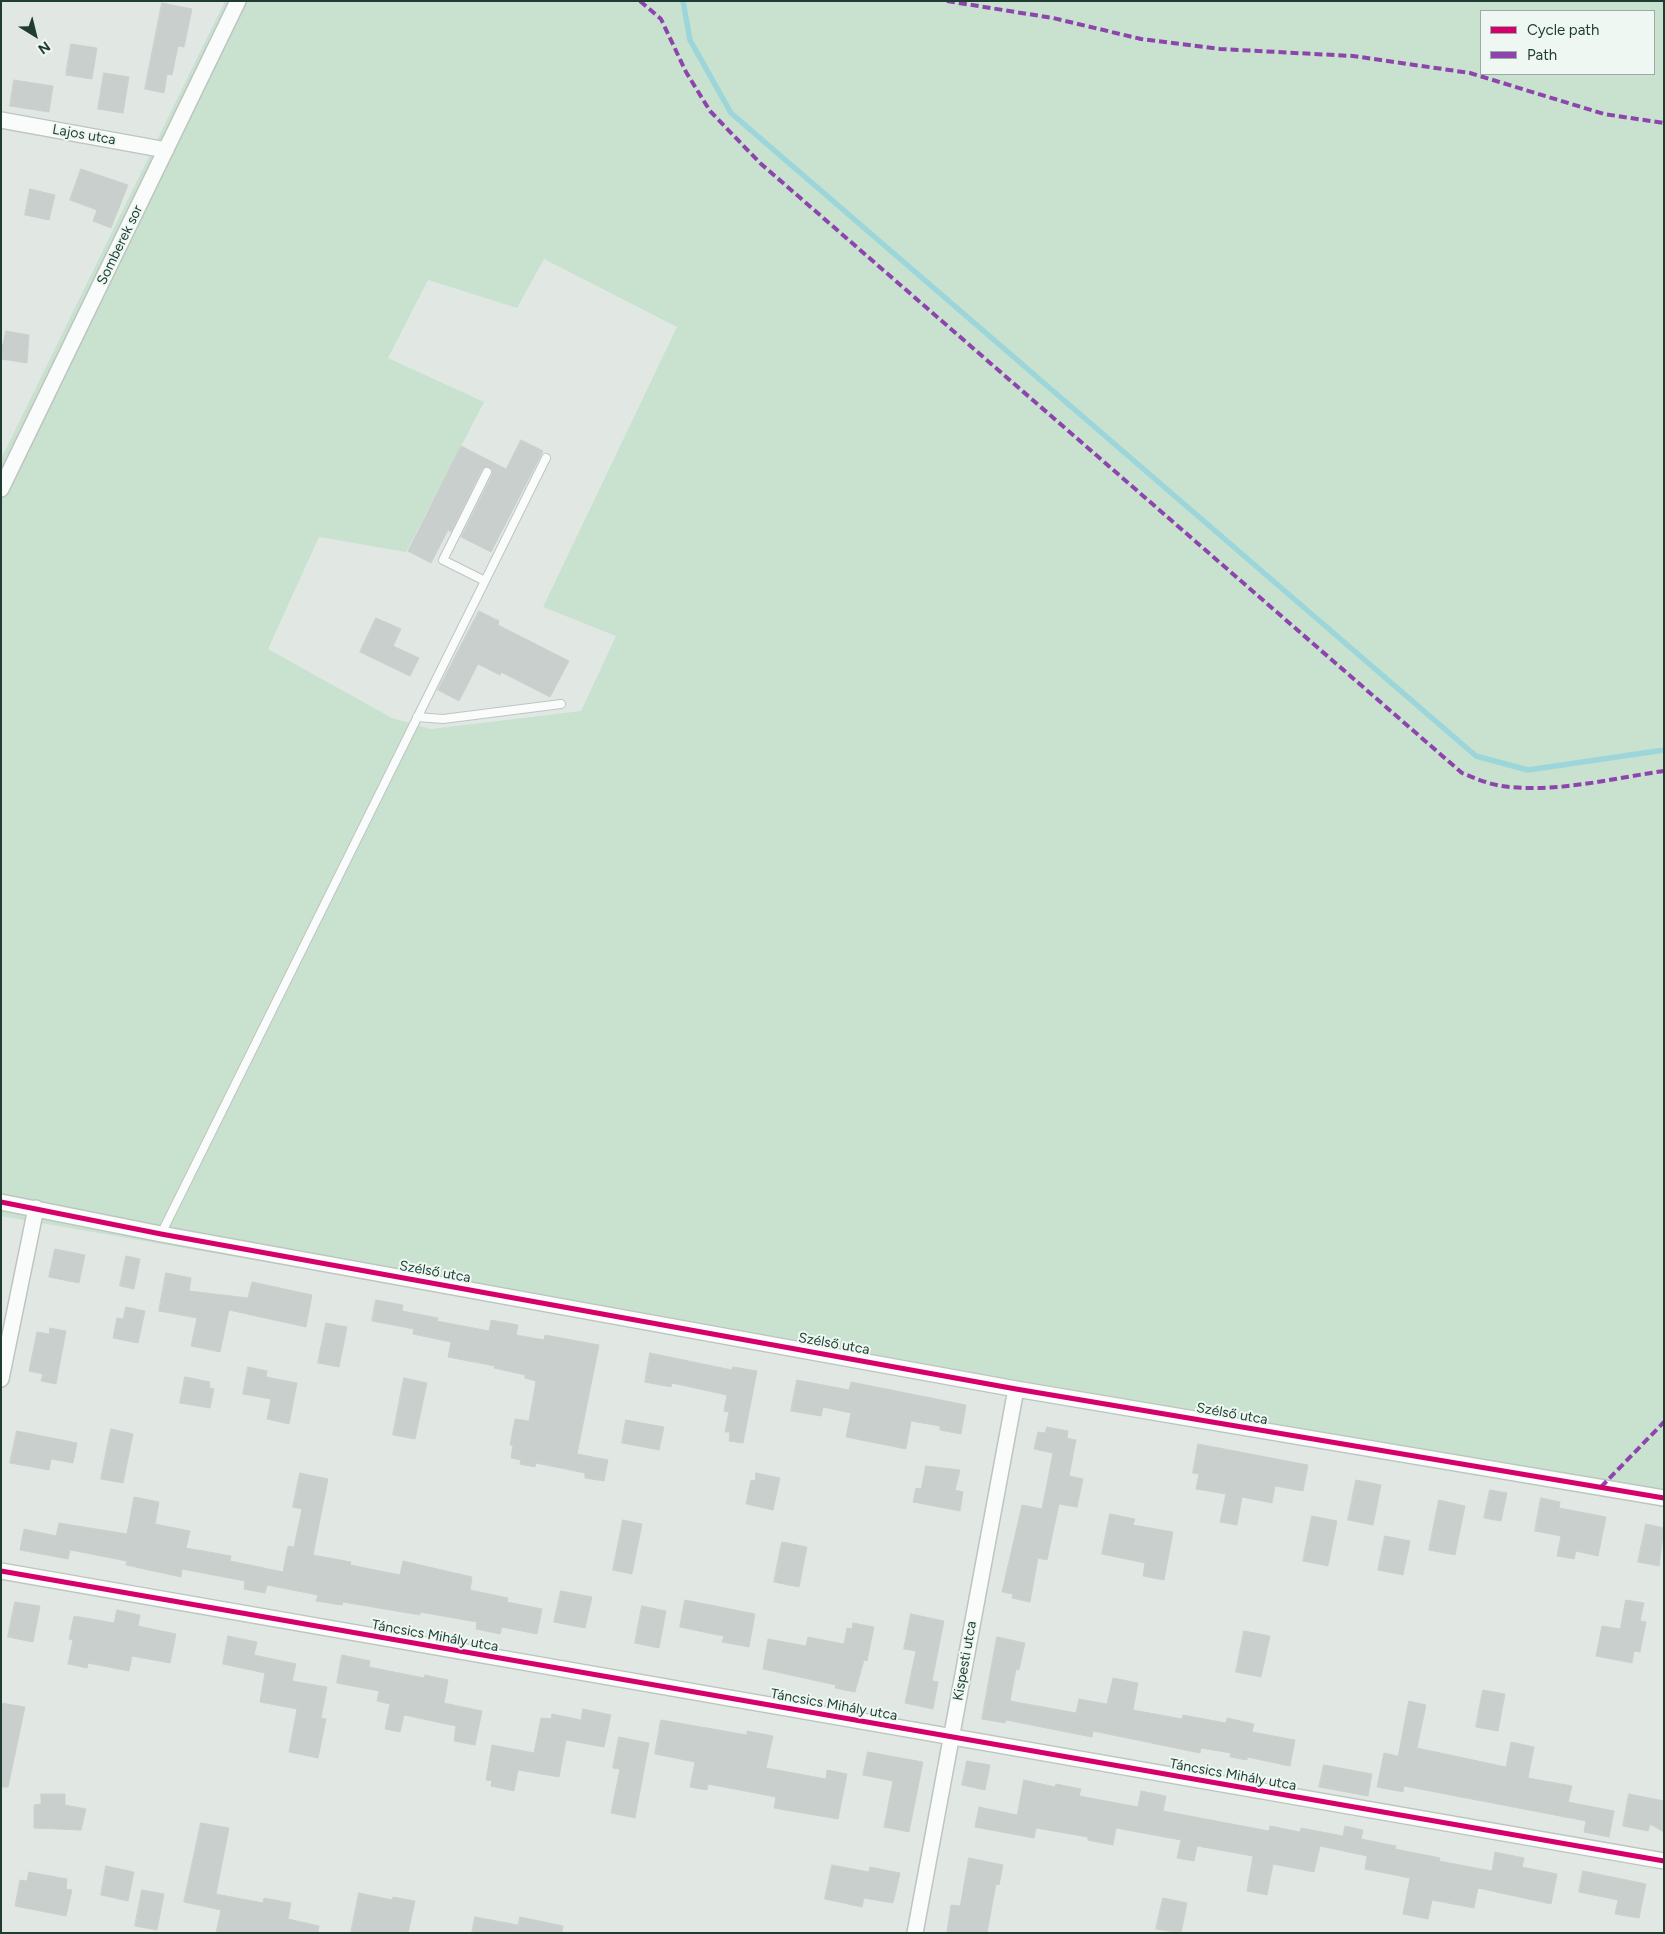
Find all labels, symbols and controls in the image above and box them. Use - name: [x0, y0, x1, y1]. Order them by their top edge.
- north arrow: [10, 10, 60, 60]
- legend: [1480, 10, 1655, 75]
- text: Cycle path: [1527, 21, 1599, 39]
- text: N: [35, 37, 53, 58]
- text: Path: [1527, 46, 1557, 64]
- street label: Lajos utca: [51, 121, 117, 149]
- street label: Somberek sor: [93, 202, 147, 288]
- street label: Szélső utca: [398, 1257, 472, 1287]
- street label: Szélső utca: [797, 1329, 871, 1359]
- street label: Szélső utca: [1195, 1399, 1269, 1429]
- street label: Táncsics Mihály utca: [370, 1617, 500, 1655]
- street label: Kispesti utca: [950, 1620, 980, 1702]
- street label: Táncsics Mihály utca: [769, 1686, 899, 1724]
- street label: Táncsics Mihály utca: [1168, 1756, 1298, 1794]

